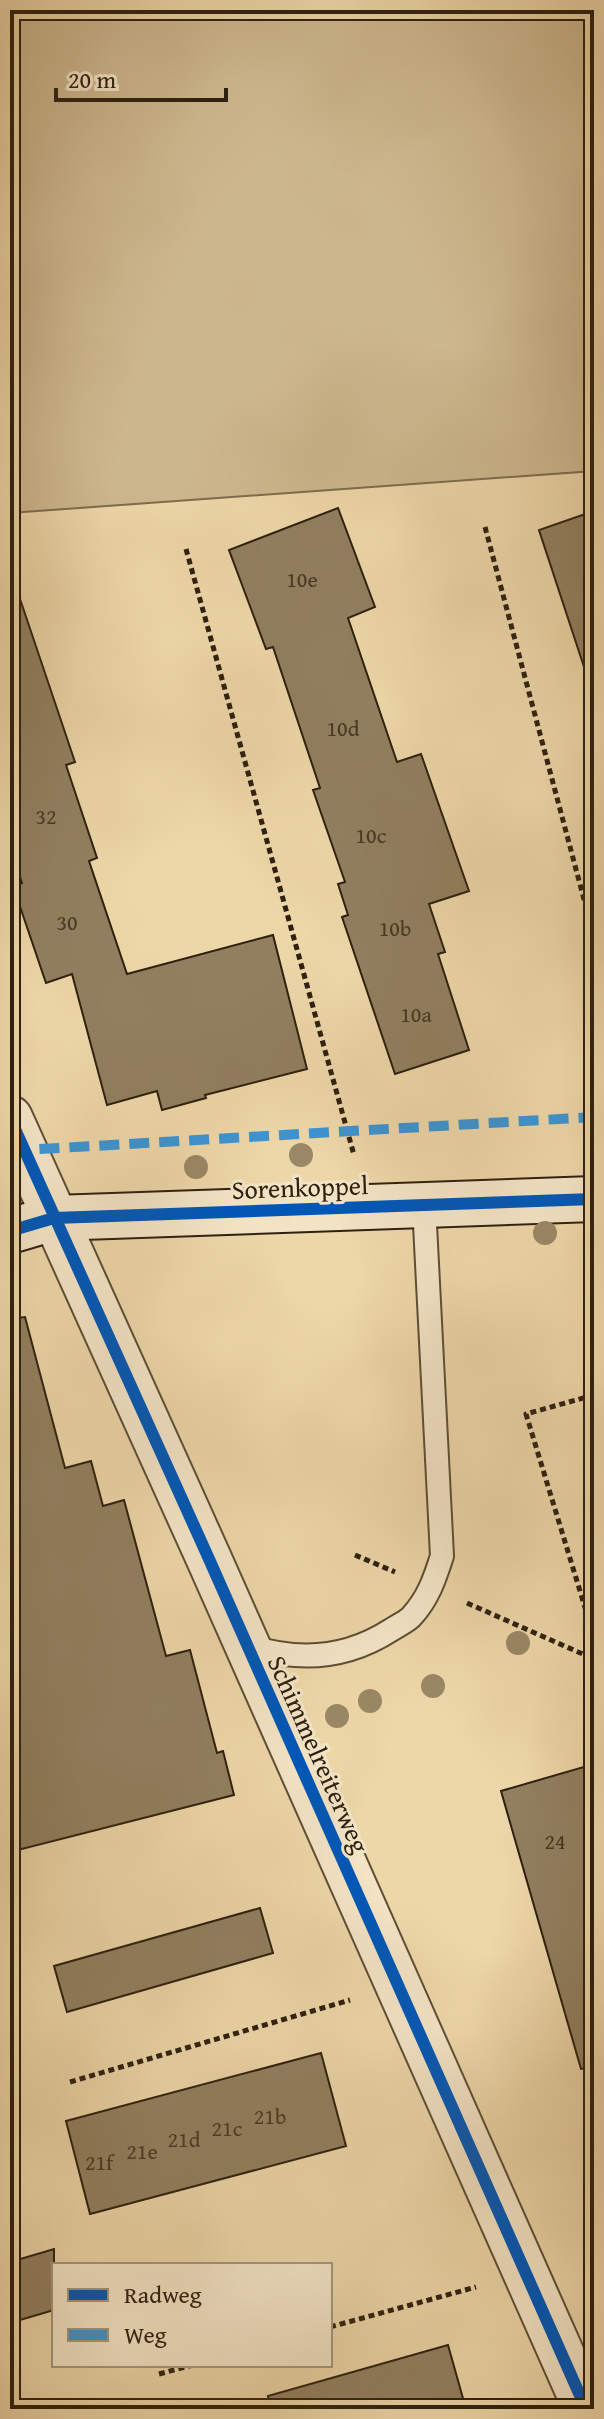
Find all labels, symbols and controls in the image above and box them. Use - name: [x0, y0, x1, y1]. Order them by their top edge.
- scale bar: [56, 52, 226, 102]
- text: 20 m: [68, 62, 116, 97]
- house number: 10e: [286, 563, 318, 595]
- house number: 10d: [327, 712, 360, 744]
- house number: 32: [35, 800, 57, 832]
- house number: 10c: [356, 819, 387, 851]
- house number: 30: [56, 906, 78, 938]
- house number: 10b: [379, 912, 411, 944]
- house number: 10a: [400, 998, 432, 1030]
- street label: Sorenkoppel: [231, 1165, 369, 1209]
- street label: Schimmelreiterweg: [258, 1649, 380, 1859]
- house number: 24: [544, 1825, 566, 1857]
- house number: 21b: [254, 2100, 286, 2132]
- house number: 21c: [212, 2112, 243, 2144]
- house number: 21d: [168, 2123, 201, 2155]
- house number: 21e: [126, 2135, 158, 2167]
- house number: 21f: [85, 2146, 116, 2178]
- legend: [52, 2263, 332, 2367]
- text: Radweg: [124, 2277, 202, 2312]
- text: Weg: [124, 2317, 167, 2352]

